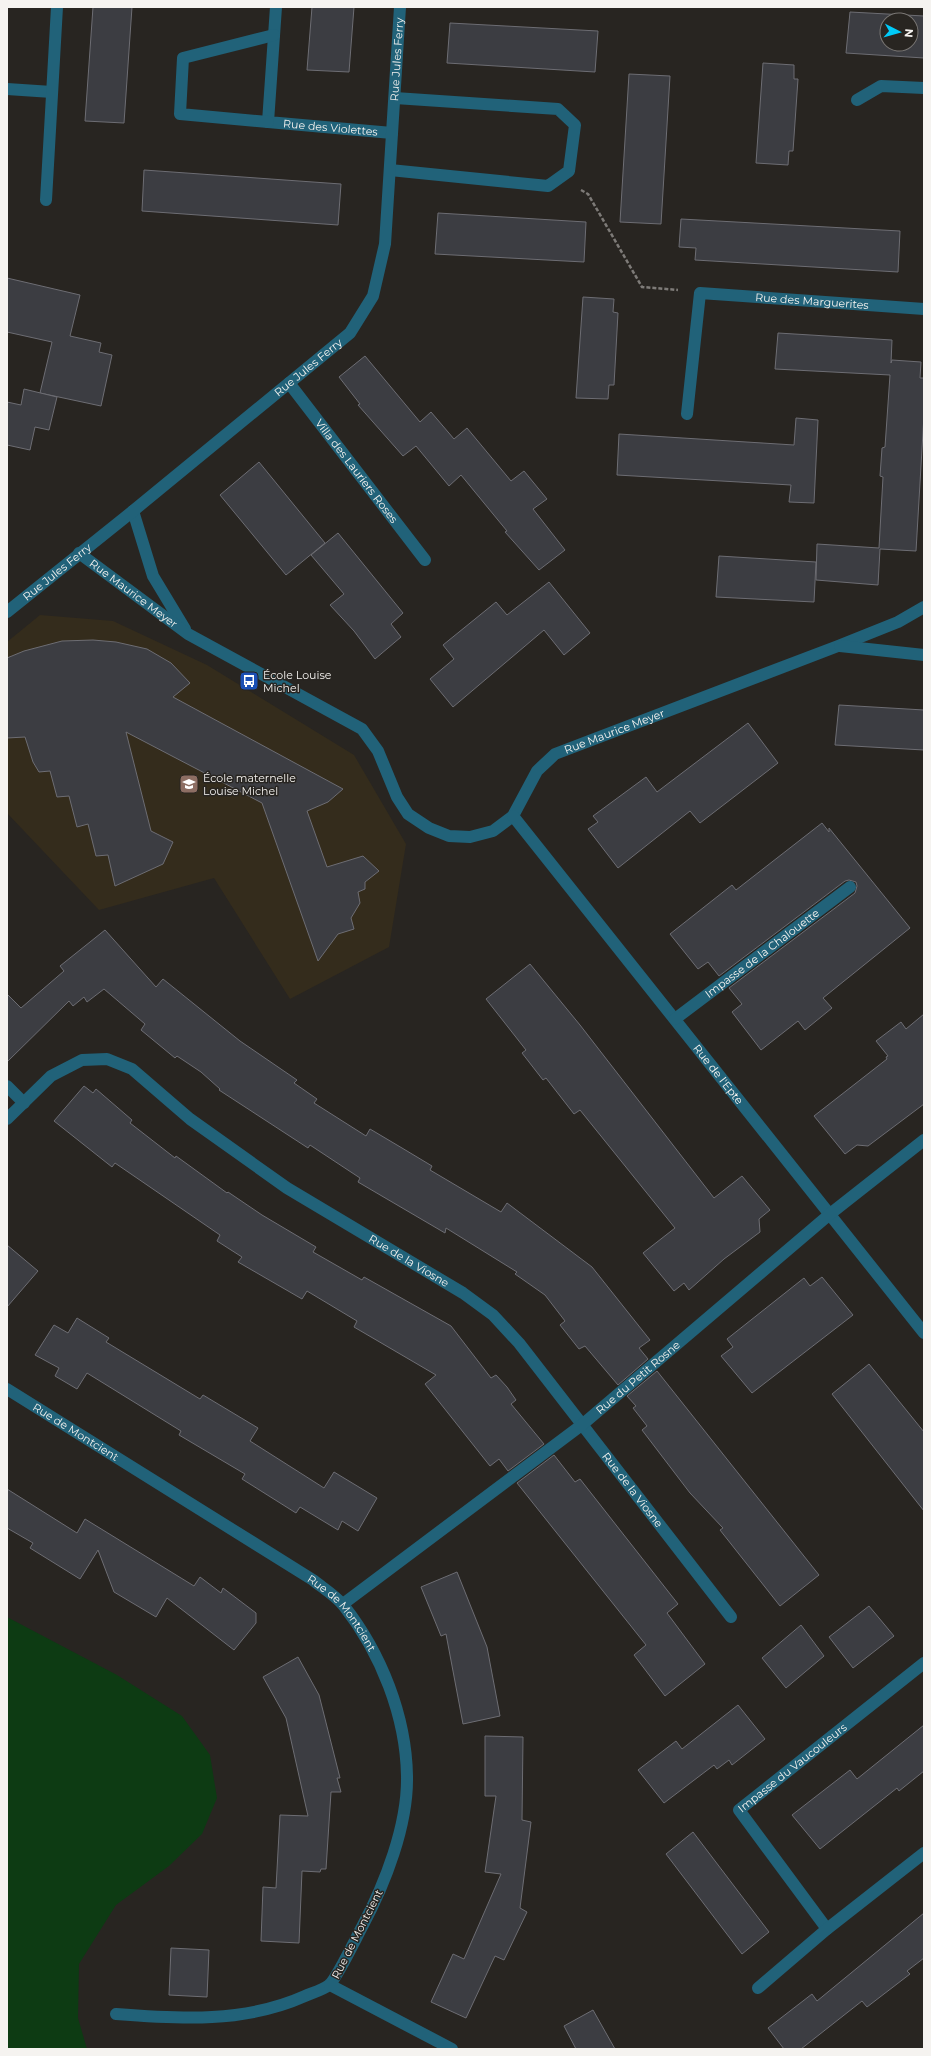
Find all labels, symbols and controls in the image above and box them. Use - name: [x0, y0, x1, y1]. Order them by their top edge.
- north arrow: [879, 12, 919, 52]
- street label: Rue Jules Ferry: [387, 17, 406, 102]
- text: N: [902, 28, 916, 38]
- street label: Rue des Violettes: [283, 116, 379, 139]
- street label: Rue des Marguerites: [755, 290, 870, 312]
- street label: Rue Jules Ferry: [271, 335, 345, 399]
- street label: Villa des Lauriers Roses: [312, 416, 401, 526]
- street label: Rue Jules Ferry: [20, 540, 94, 604]
- street label: Rue Maurice Meyer: [87, 556, 180, 631]
- place label: École Louise Michel: [263, 668, 332, 695]
- bus stop icon: École Louise Michel: [238, 670, 260, 692]
- street label: Rue Maurice Meyer: [562, 706, 666, 757]
- place label: École maternelle Louise Michel: [203, 771, 296, 798]
- school or university icon: École maternelle Louise Michel: [178, 773, 200, 795]
- street label: Impasse de la Chalouette: [702, 906, 822, 1001]
- street label: Rue de l'Epte: [690, 1041, 747, 1107]
- street label: Rue de la Viosne: [366, 1231, 452, 1290]
- street label: Rue du Petit Rosne: [593, 1337, 683, 1417]
- street label: Rue de Montcient: [30, 1400, 122, 1464]
- street label: Rue de la Viosne: [599, 1450, 666, 1530]
- street label: Rue de Montcient: [305, 1571, 379, 1654]
- street label: Impasse du Vaucouleurs: [735, 1720, 850, 1815]
- street label: Rue de Montcient: [328, 1886, 386, 1981]

